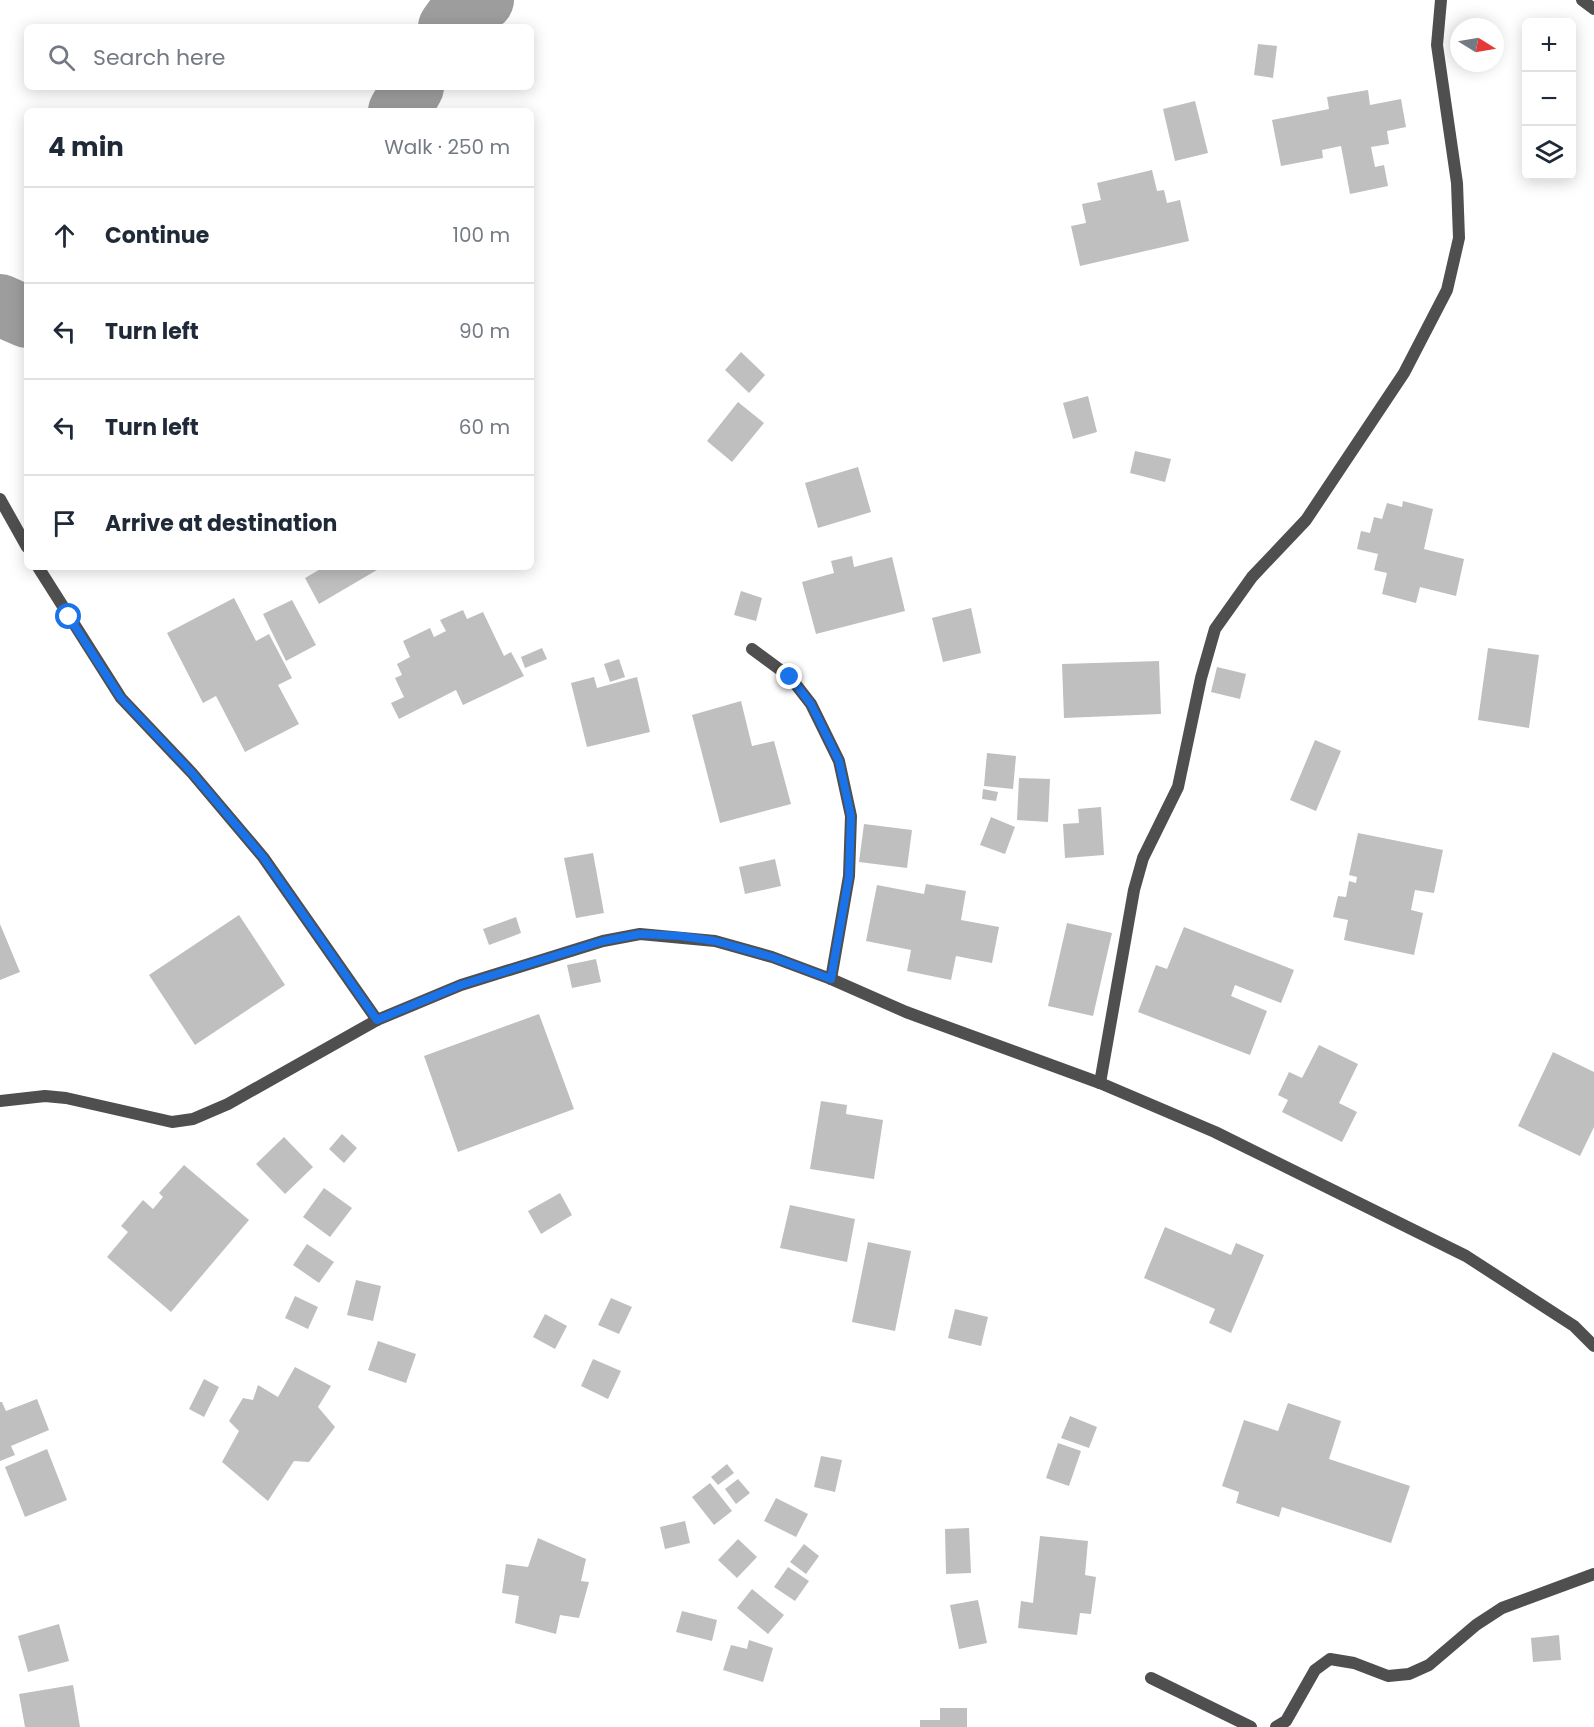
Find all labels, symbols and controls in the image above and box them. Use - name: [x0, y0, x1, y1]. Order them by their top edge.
- north arrow: [1450, 18, 1504, 72]
- map controls: [1522, 18, 1576, 180]
- button: +: [1522, 18, 1576, 72]
- search box: [24, 24, 534, 90]
- icon: search: [45, 41, 78, 74]
- text: Search here: [93, 42, 226, 73]
- button: −: [1522, 72, 1576, 126]
- button: layers: [1522, 126, 1576, 180]
- text: 4 min: [48, 129, 124, 165]
- text: Walk · 250 m: [384, 133, 510, 161]
- icon: ahead: [48, 219, 81, 252]
- text: Continue: [105, 220, 209, 251]
- text: 100 m: [453, 221, 510, 249]
- icon: left: [48, 315, 81, 348]
- text: Turn left: [105, 316, 199, 347]
- text: 90 m: [459, 317, 510, 345]
- icon: left: [48, 411, 81, 444]
- text: Turn left: [105, 412, 199, 443]
- text: 60 m: [459, 413, 510, 441]
- icon: arrive: [48, 507, 81, 540]
- text: Arrive at destination: [105, 508, 337, 539]
- route start: [55, 603, 81, 629]
- route end: [776, 663, 802, 689]

